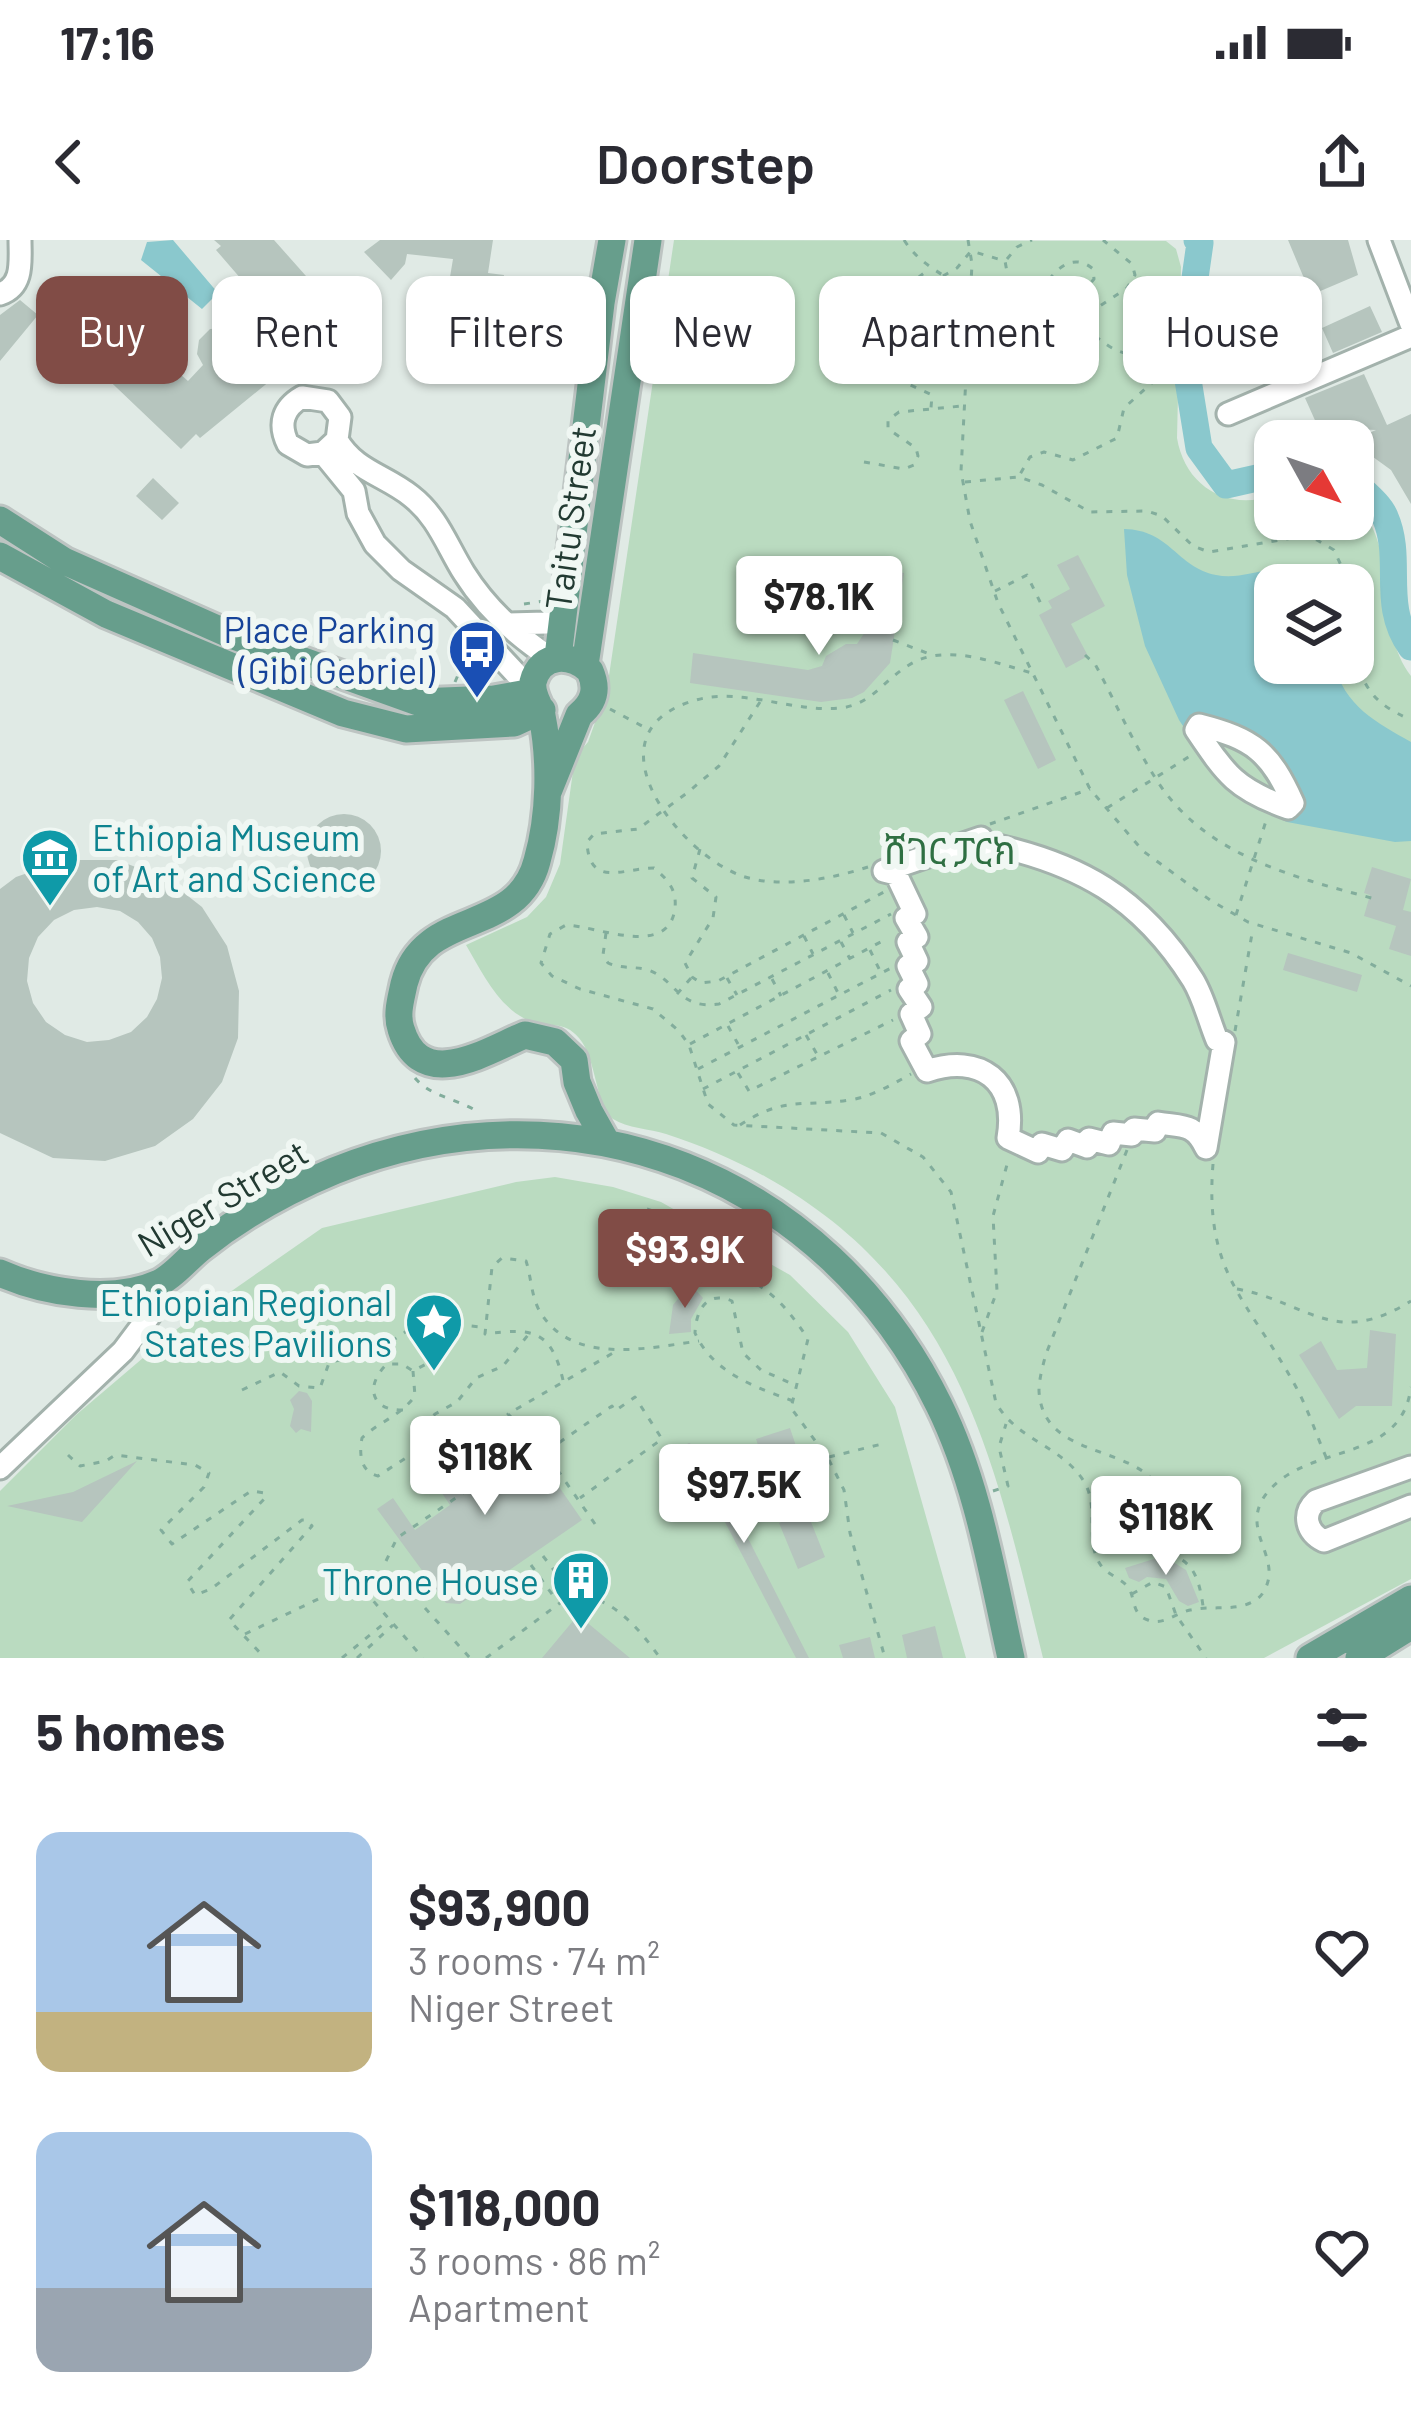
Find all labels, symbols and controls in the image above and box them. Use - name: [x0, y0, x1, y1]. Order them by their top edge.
- text: 17:16: [60, 15, 155, 69]
- icon: back: [36, 129, 102, 195]
- icon: share: [1309, 129, 1375, 195]
- text: Doorstep: [596, 130, 815, 195]
- chip: Buy: [36, 276, 188, 384]
- chip: Rent: [212, 276, 382, 384]
- chip: Filters: [406, 276, 606, 384]
- chip: New: [630, 276, 795, 384]
- chip: Apartment: [819, 276, 1099, 384]
- chip: House: [1123, 276, 1322, 384]
- north arrow: [1254, 420, 1374, 540]
- map controls: [1254, 420, 1374, 684]
- street label: Taitu Street: [535, 423, 603, 613]
- pin: $78.1K: [721, 556, 917, 658]
- button: layers: [1254, 564, 1374, 684]
- text: $78.1K: [763, 571, 875, 618]
- place label: Place Parking (Gibi Gebriel): [223, 607, 436, 691]
- bus stop icon: Place Parking (Gibi Gebriel): [446, 618, 508, 700]
- place label: Ethiopia Museum of Art and Science: [92, 815, 377, 899]
- museum icon: Ethiopia Museum of Art and Science: [19, 826, 81, 908]
- park label: ሸገር ፓርክ: [884, 828, 1016, 871]
- street label: Niger Street: [129, 1129, 315, 1265]
- pin: $93.9K: [587, 1209, 783, 1311]
- text: $93.9K: [625, 1224, 745, 1271]
- place label: Ethiopian Regional States Pavilions: [100, 1280, 392, 1364]
- place icon: Ethiopian Regional States Pavilions: [403, 1291, 465, 1373]
- pin: $118K: [401, 1416, 569, 1518]
- text: $118K: [437, 1431, 533, 1478]
- pin: $97.5K: [646, 1444, 842, 1546]
- text: $97.5K: [686, 1459, 802, 1506]
- pin: $118K: [1082, 1476, 1250, 1578]
- text: $118K: [1118, 1491, 1214, 1538]
- building icon: Throne House: [550, 1549, 612, 1631]
- place label: Throne House: [322, 1559, 539, 1602]
- icon: filters: [1309, 1697, 1375, 1763]
- text: 5 homes: [36, 1700, 225, 1761]
- text: $93,900: [408, 1875, 591, 1936]
- icon: home: [132, 1880, 276, 2024]
- icon: heart: [1309, 1919, 1375, 1985]
- text: 3 rooms · 74 m²: [408, 1936, 660, 1983]
- text: Niger Street: [408, 1983, 614, 2030]
- text: $118,000: [408, 2175, 601, 2236]
- icon: home: [132, 2180, 276, 2324]
- icon: heart: [1309, 2219, 1375, 2285]
- text: 3 rooms · 86 m²: [408, 2236, 660, 2283]
- text: Apartment: [408, 2283, 590, 2330]

